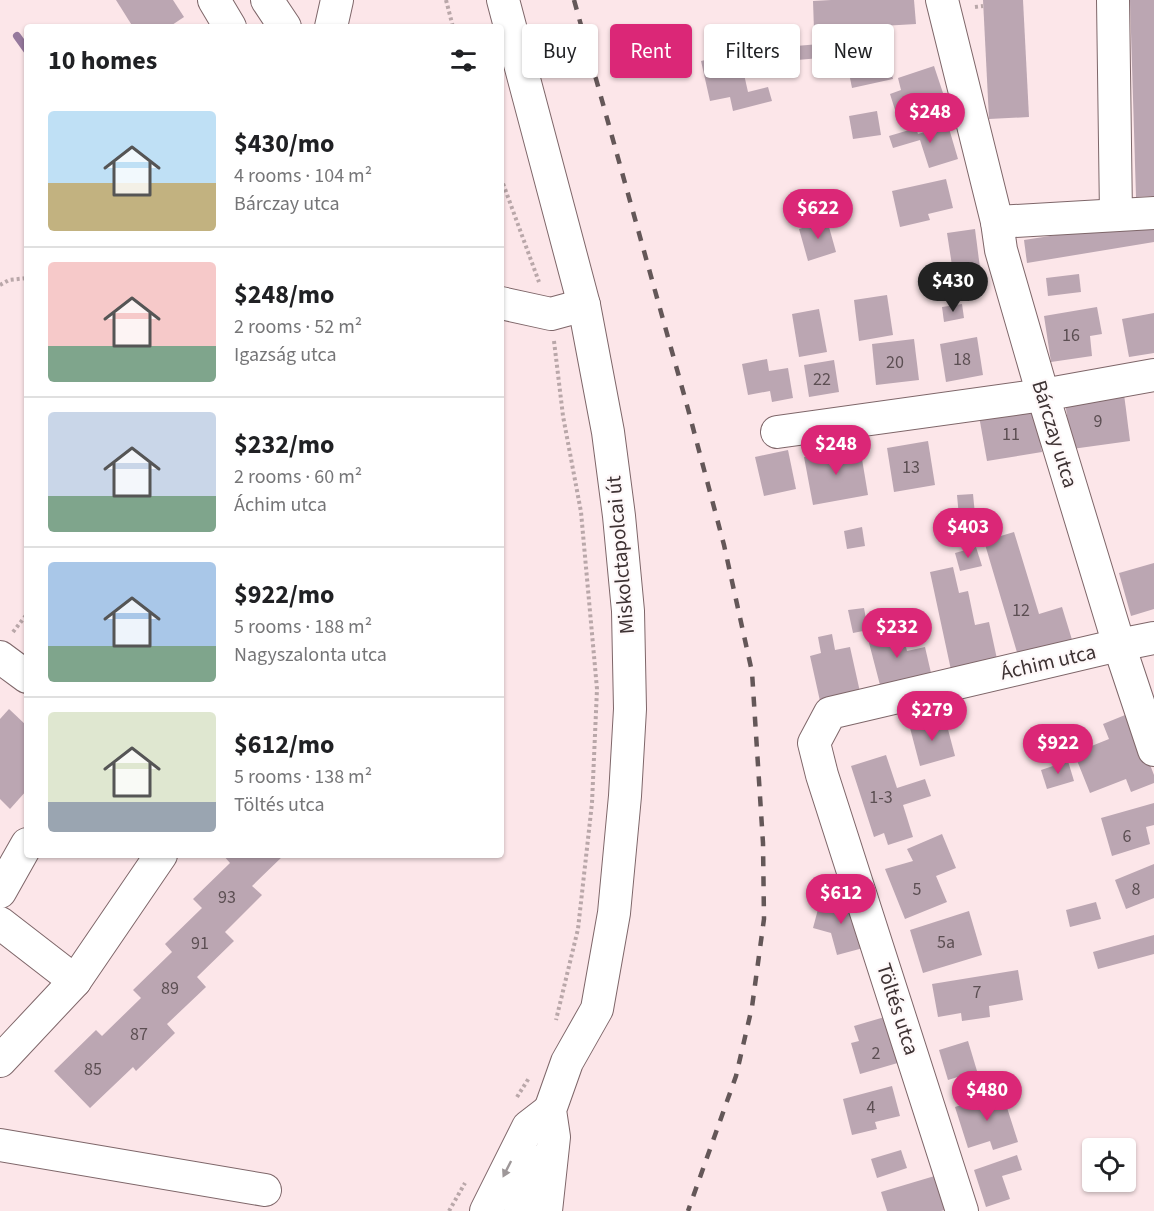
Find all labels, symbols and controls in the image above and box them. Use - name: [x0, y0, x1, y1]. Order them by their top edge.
- chip: Buy: [522, 24, 598, 78]
- chip: Rent: [610, 24, 692, 78]
- chip: Filters: [704, 24, 800, 78]
- chip: New: [812, 24, 894, 78]
- text: 10 homes: [48, 42, 157, 79]
- icon: filters: [447, 44, 480, 77]
- pin: $248: [894, 93, 966, 144]
- text: $248: [909, 98, 951, 126]
- text: $430/mo: [234, 125, 334, 162]
- icon: home: [96, 135, 168, 207]
- text: 4 rooms · 104 m²: [234, 162, 372, 190]
- pin: $622: [782, 189, 854, 240]
- text: Bárczay utca: [234, 190, 340, 218]
- text: $622: [797, 194, 839, 222]
- pin: $430: [917, 262, 989, 313]
- text: $430: [932, 267, 974, 295]
- text: $248/mo: [234, 276, 334, 313]
- icon: home: [96, 286, 168, 358]
- text: 2 rooms · 52 m²: [234, 313, 362, 341]
- house number: 16: [1062, 323, 1080, 348]
- text: Igazság utca: [234, 341, 337, 369]
- house number: 18: [953, 347, 971, 372]
- house number: 20: [886, 350, 904, 375]
- house number: 22: [813, 367, 831, 392]
- street label: Bárczay utca: [1024, 377, 1086, 491]
- house number: 9: [1094, 409, 1103, 434]
- house number: 11: [1002, 422, 1020, 447]
- pin: $248: [800, 425, 872, 476]
- text: $232/mo: [234, 426, 334, 463]
- text: $248: [815, 430, 857, 458]
- icon: home: [96, 436, 168, 508]
- house number: 13: [902, 455, 920, 480]
- text: 2 rooms · 60 m²: [234, 463, 362, 491]
- street label: Miskolctapolcai út: [598, 475, 642, 635]
- text: Áchim utca: [234, 491, 327, 519]
- pin: $403: [932, 508, 1004, 559]
- text: $403: [947, 513, 989, 541]
- text: $922/mo: [234, 576, 334, 613]
- icon: home: [96, 586, 168, 658]
- house number: 12: [1012, 598, 1030, 623]
- pin: $232: [861, 608, 933, 659]
- text: 5 rooms · 188 m²: [234, 613, 372, 641]
- text: $232: [876, 613, 918, 641]
- street label: Áchim utca: [997, 636, 1099, 688]
- text: Nagyszalonta utca: [234, 641, 387, 669]
- pin: $279: [896, 691, 968, 742]
- text: $279: [911, 696, 953, 724]
- pin: $922: [1022, 724, 1094, 775]
- text: $612/mo: [234, 726, 334, 763]
- text: $922: [1037, 729, 1079, 757]
- icon: home: [96, 736, 168, 808]
- text: 5 rooms · 138 m²: [234, 763, 372, 791]
- house number: 1-3: [869, 785, 893, 810]
- text: Töltés utca: [234, 791, 325, 819]
- house number: 6: [1123, 824, 1132, 849]
- pin: $612: [805, 874, 877, 925]
- house number: 5: [913, 877, 922, 902]
- house number: 8: [1132, 877, 1141, 902]
- text: $612: [820, 879, 862, 907]
- house number: 93: [218, 885, 236, 910]
- house number: 5a: [937, 930, 955, 955]
- house number: 91: [191, 931, 209, 956]
- street label: Töltés utca: [869, 959, 927, 1059]
- house number: 89: [161, 976, 179, 1001]
- house number: 7: [973, 980, 982, 1005]
- house number: 87: [130, 1022, 148, 1047]
- house number: 2: [872, 1041, 881, 1066]
- house number: 85: [84, 1057, 102, 1082]
- pin: $480: [951, 1071, 1023, 1122]
- text: $480: [966, 1076, 1008, 1104]
- house number: 4: [867, 1095, 876, 1120]
- map controls: [1082, 1138, 1136, 1192]
- button: locate: [1082, 1138, 1136, 1192]
- one-way arrow: [502, 1161, 512, 1178]

